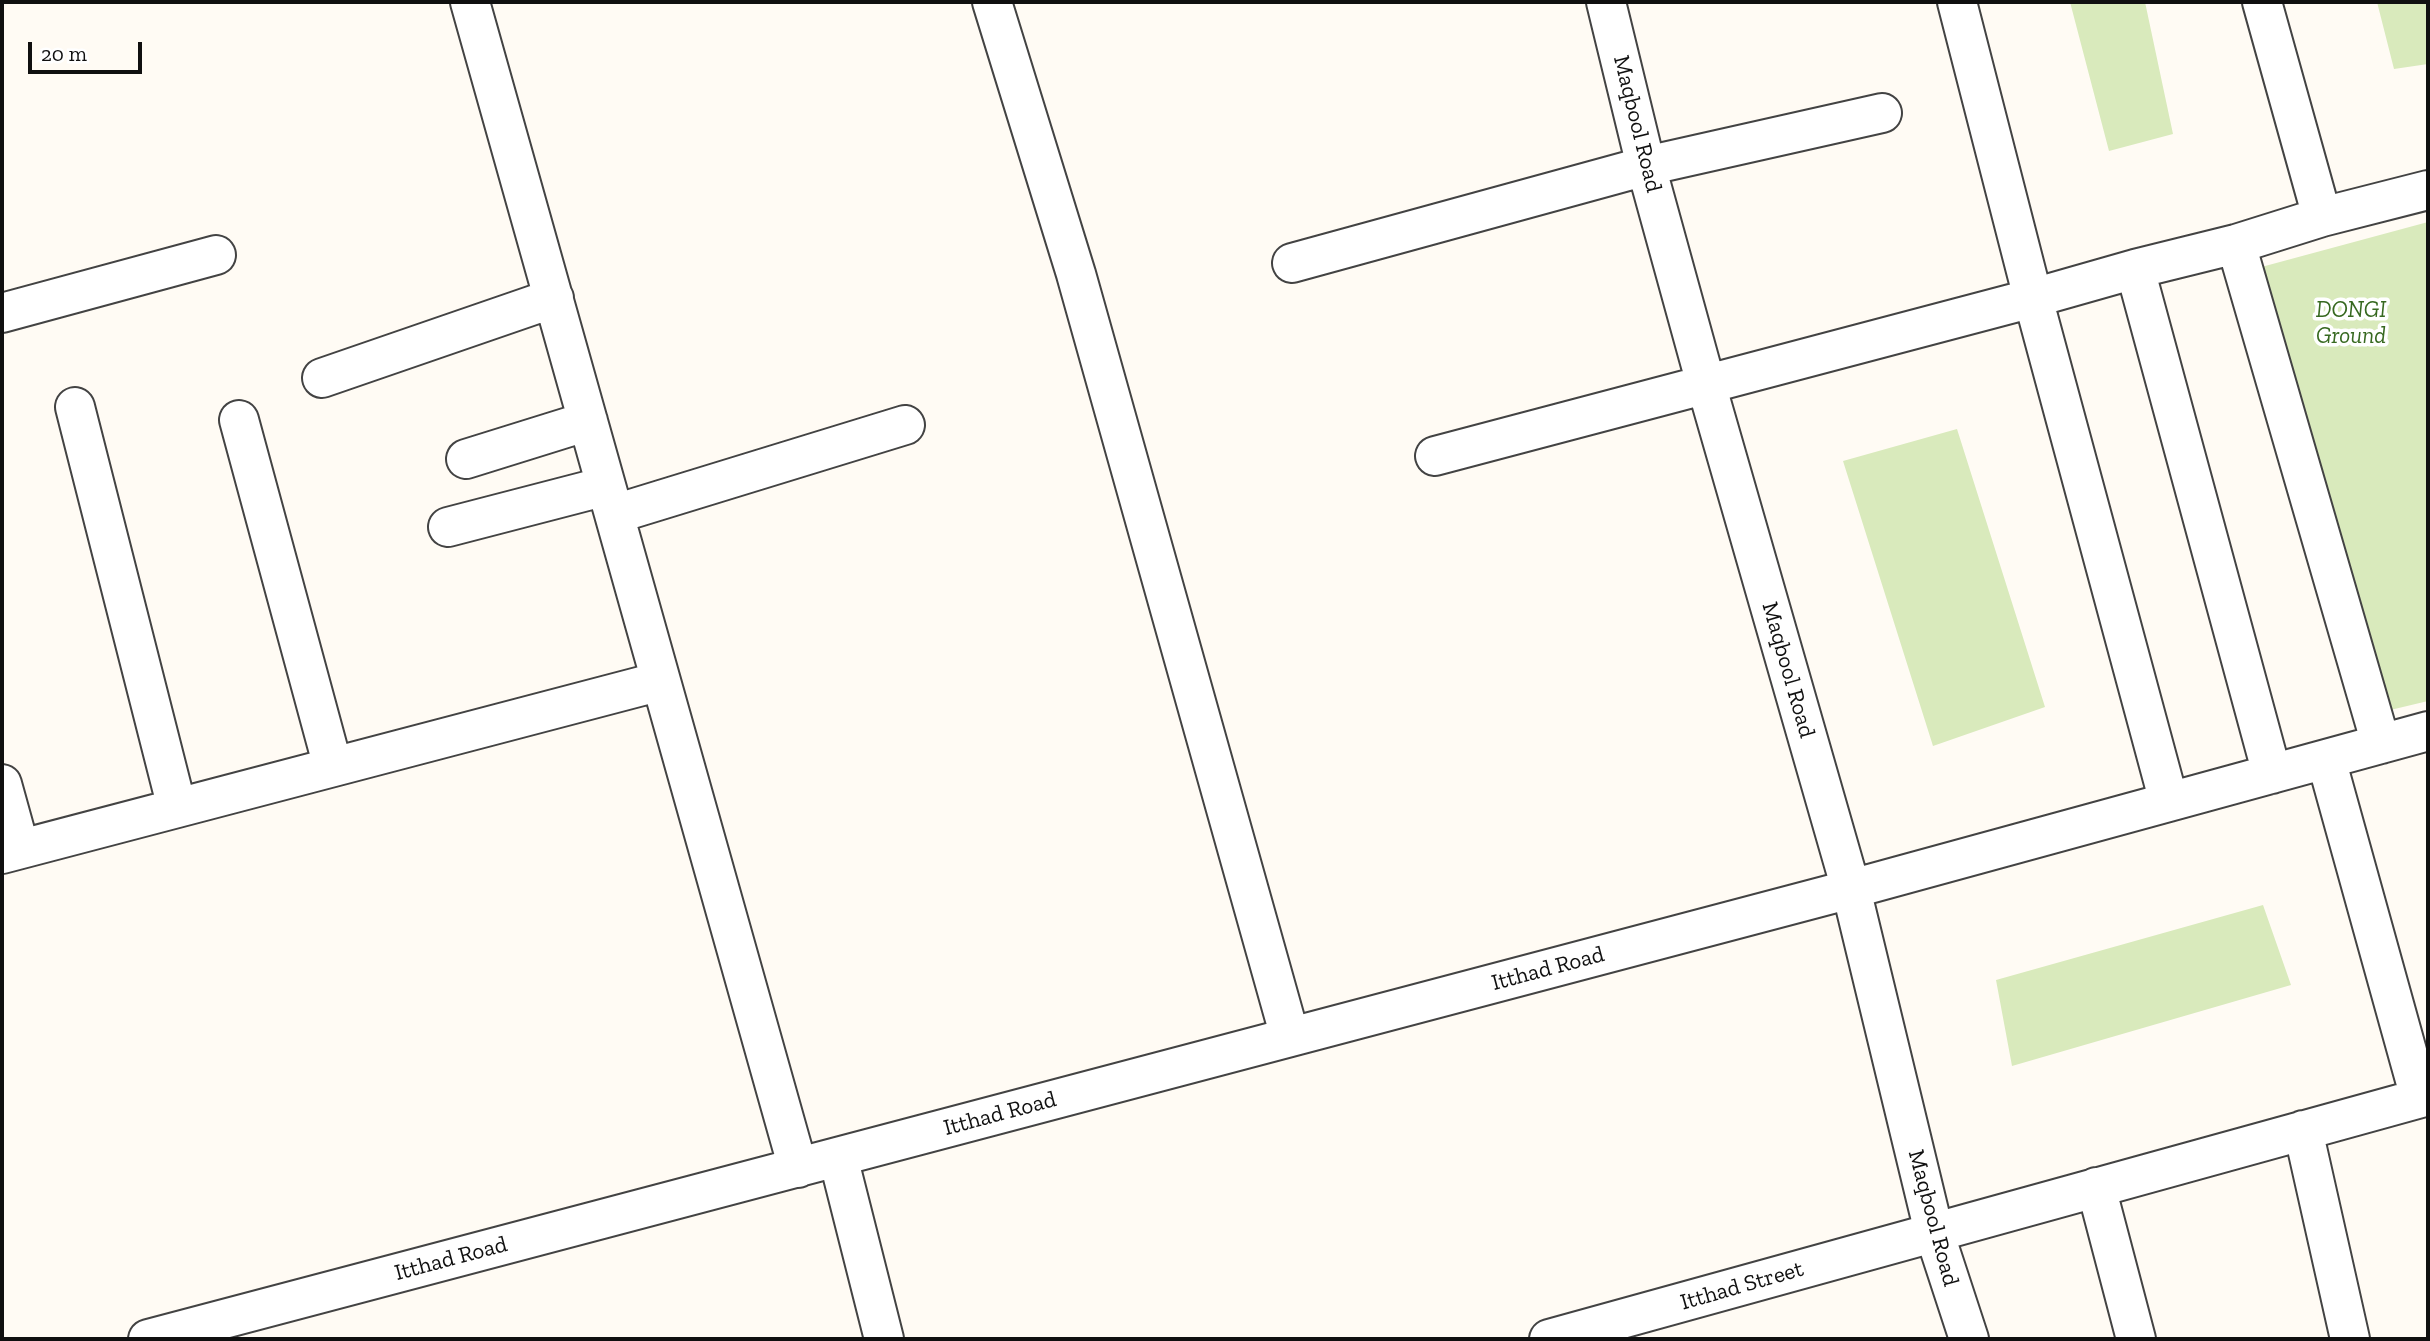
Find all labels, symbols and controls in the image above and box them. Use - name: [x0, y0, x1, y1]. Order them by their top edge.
- scale bar: [32, 28, 145, 72]
- text: 20 m: [41, 41, 87, 66]
- street label: Maqbool Road: [1607, 53, 1667, 195]
- park label: DONGI Ground: [2316, 296, 2386, 350]
- street label: Maqbool Road: [1755, 599, 1821, 741]
- street label: Itthad Road: [1489, 941, 1607, 997]
- street label: Itthad Road: [941, 1086, 1059, 1142]
- street label: Maqbool Road: [1902, 1147, 1964, 1289]
- street label: Itthad Road: [392, 1231, 510, 1287]
- street label: Itthad Street: [1677, 1255, 1807, 1317]

